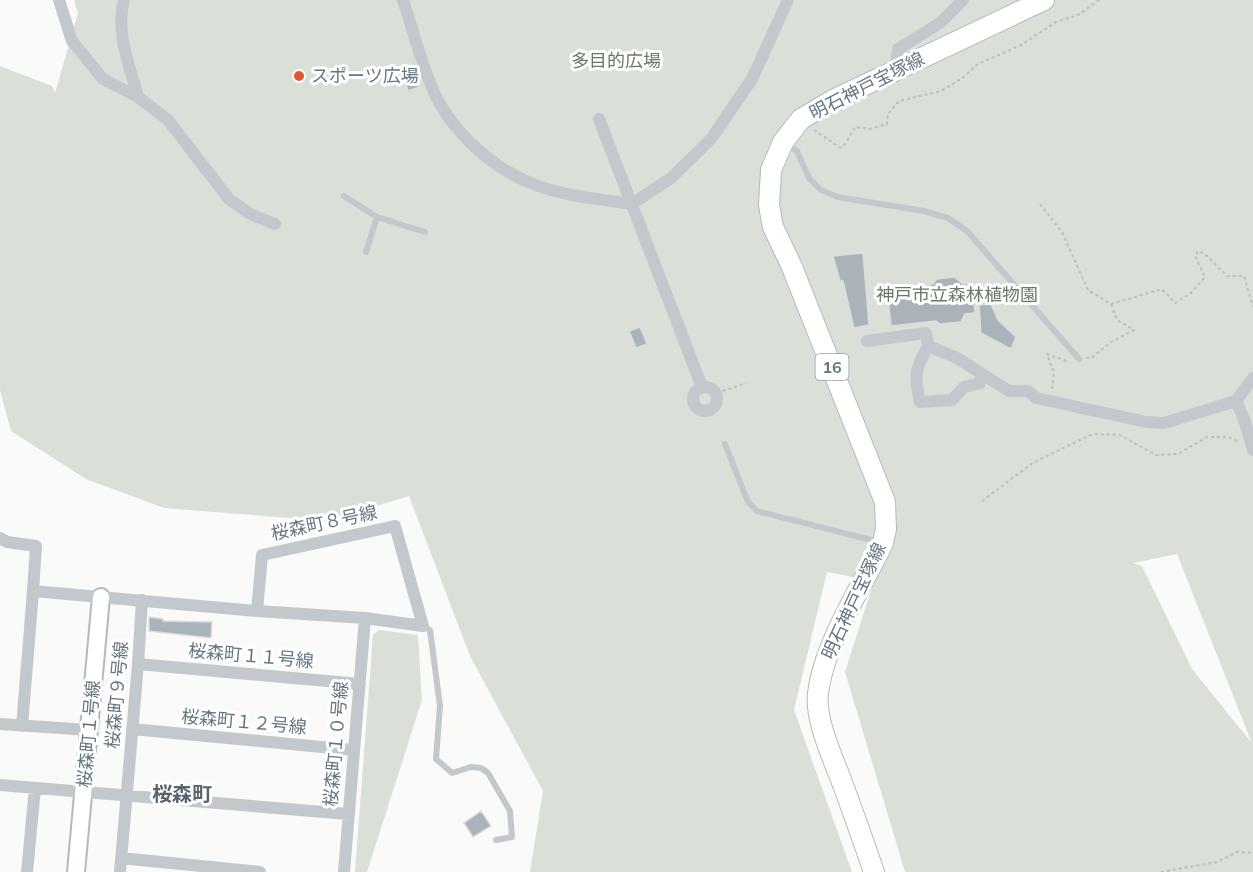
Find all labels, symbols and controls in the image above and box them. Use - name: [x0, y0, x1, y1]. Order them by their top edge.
- street label: 明石神戸宝塚線: [805, 47, 928, 124]
- park label: 多目的広場: [571, 49, 661, 72]
- place label: スポーツ広場: [311, 64, 419, 87]
- marker: スポーツ広場: [292, 69, 306, 83]
- park label: 神戸市立森林植物園: [876, 283, 1038, 306]
- road number: 16: [816, 354, 848, 380]
- street label: 桜森町８号線: [269, 500, 379, 545]
- street label: 明石神戸宝塚線: [816, 539, 891, 663]
- street label: 桜森町１１号線: [187, 639, 315, 672]
- street label: 桜森町９号線: [100, 640, 133, 750]
- street label: 桜森町１号線: [72, 679, 105, 789]
- street label: 桜森町１０号線: [319, 680, 352, 808]
- street label: 桜森町１２号線: [180, 705, 308, 738]
- district label: 桜森町: [152, 781, 212, 806]

